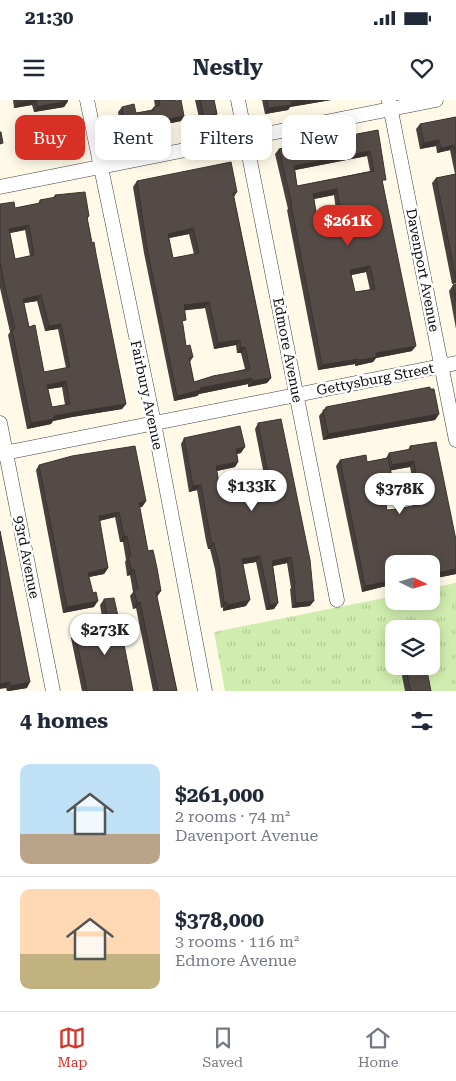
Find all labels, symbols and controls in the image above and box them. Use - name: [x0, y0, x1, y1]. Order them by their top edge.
- text: 21:30: [25, 6, 74, 29]
- icon: menu: [20, 54, 48, 82]
- icon: heart: [408, 54, 436, 82]
- text: Nestly: [193, 55, 263, 80]
- chip: Buy: [15, 115, 85, 160]
- chip: Rent: [95, 115, 171, 160]
- chip: Filters: [181, 115, 272, 160]
- chip: New: [282, 115, 356, 160]
- pin: $261K: [313, 204, 383, 247]
- street label: Davenport Avenue: [403, 207, 443, 333]
- text: $261K: [324, 211, 372, 230]
- street label: Edmore Avenue: [270, 296, 306, 404]
- street label: Fairbury Avenue: [128, 339, 166, 451]
- street label: Gettysburg Street: [315, 360, 435, 398]
- pin: $133K: [217, 470, 287, 512]
- pin: $378K: [365, 472, 435, 515]
- text: $133K: [228, 476, 276, 495]
- text: $378K: [376, 479, 424, 498]
- street label: 93rd Avenue: [11, 514, 43, 600]
- north arrow: [385, 555, 440, 610]
- map controls: [385, 555, 440, 675]
- pin: $273K: [70, 614, 140, 656]
- text: $273K: [81, 620, 129, 639]
- button: layers: [385, 620, 440, 675]
- icon: filters: [408, 707, 436, 735]
- text: 4 homes: [20, 709, 108, 733]
- text: $261,000: [175, 783, 264, 807]
- icon: home: [60, 784, 120, 844]
- text: 2 rooms · 74 m²: [175, 807, 290, 826]
- text: Davenport Avenue: [175, 826, 318, 845]
- text: $378,000: [175, 908, 264, 932]
- icon: home: [60, 909, 120, 969]
- text: 3 rooms · 116 m²: [175, 932, 299, 951]
- text: Edmore Avenue: [175, 951, 297, 970]
- tab: Map: [57, 1024, 87, 1070]
- tab: Saved: [202, 1024, 243, 1070]
- tab: Home: [358, 1024, 399, 1070]

